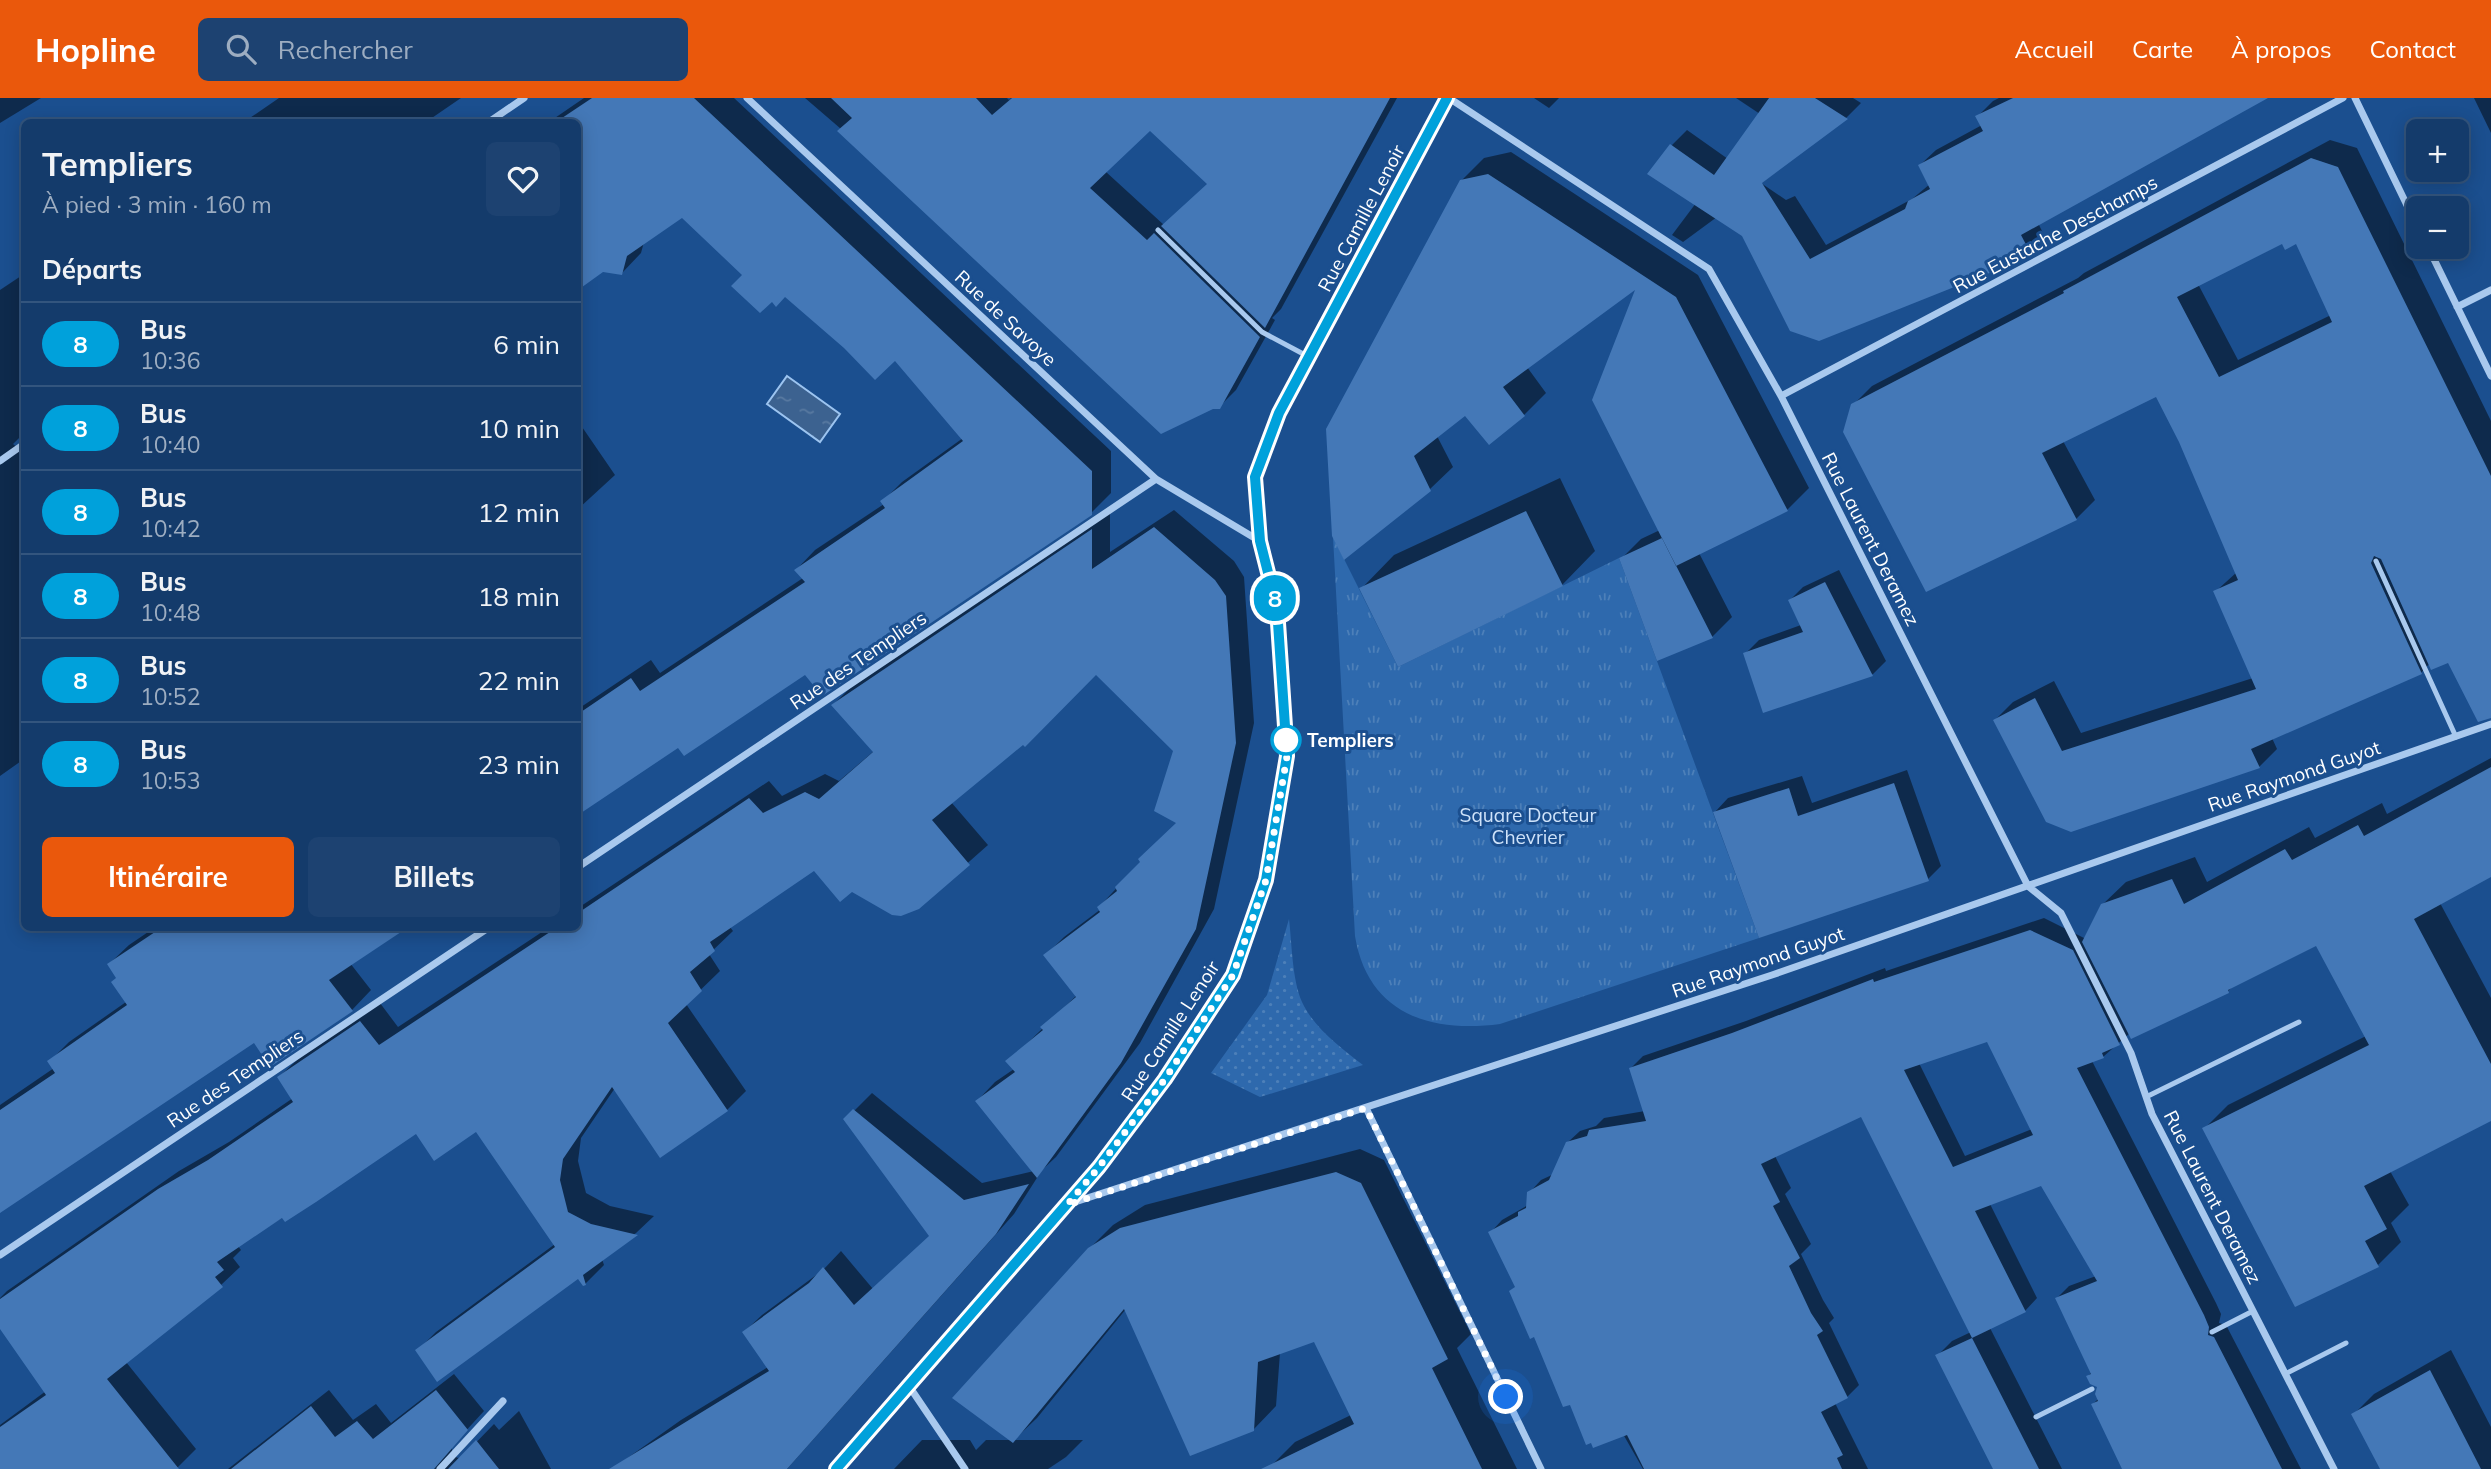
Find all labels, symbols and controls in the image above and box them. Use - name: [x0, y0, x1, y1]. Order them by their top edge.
- search box: [198, 18, 688, 81]
- text: Hopline: [35, 29, 156, 70]
- icon: search: [222, 30, 260, 68]
- text: Rechercher: [278, 33, 413, 66]
- text: Accueil: [2015, 34, 2094, 64]
- text: Carte: [2132, 34, 2193, 64]
- text: À propos: [2231, 34, 2332, 64]
- text: Contact: [2370, 34, 2456, 64]
- map controls: [2406, 119, 2469, 259]
- button: +: [2406, 119, 2469, 182]
- street label: Rue Camille Lenoir: [1312, 140, 1410, 296]
- button: heart: [486, 142, 560, 216]
- text: Templiers: [42, 143, 193, 184]
- street label: Rue Eustache Deschamps: [1949, 170, 2161, 298]
- text: À pied · 3 min · 160 m: [42, 190, 272, 219]
- button: −: [2406, 196, 2469, 259]
- text: Départs: [42, 253, 142, 286]
- street label: Rue de Savoye: [950, 265, 1062, 371]
- text: Bus: [140, 313, 186, 346]
- text: 6 min: [493, 328, 560, 361]
- text: 8: [73, 329, 88, 359]
- text: 10:36: [140, 346, 200, 375]
- text: Bus: [140, 397, 186, 430]
- text: 10 min: [478, 412, 560, 445]
- text: 8: [73, 413, 88, 443]
- text: 10:40: [140, 430, 200, 459]
- street label: Rue Laurent Deramez: [1817, 448, 1925, 630]
- text: Bus: [140, 481, 186, 514]
- text: 12 min: [478, 496, 560, 529]
- text: 8: [73, 497, 88, 527]
- text: 10:42: [140, 514, 200, 543]
- text: Bus: [140, 565, 186, 598]
- line badge: 8: [1252, 575, 1298, 621]
- text: 18 min: [478, 580, 560, 613]
- text: 8: [73, 581, 88, 611]
- text: 8: [1268, 583, 1282, 613]
- text: 10:48: [140, 598, 200, 627]
- street label: Rue des Templiers: [785, 605, 931, 715]
- text: Bus: [140, 649, 186, 682]
- text: 22 min: [478, 664, 560, 697]
- text: 8: [73, 665, 88, 695]
- text: 10:52: [140, 682, 200, 711]
- marker: Templiers: [1271, 725, 1301, 755]
- place label: Templiers: [1307, 728, 1394, 752]
- text: Bus: [140, 733, 186, 766]
- street label: Rue Raymond Guyot: [2204, 735, 2384, 817]
- text: 23 min: [478, 748, 560, 781]
- text: 8: [73, 749, 88, 779]
- text: 10:53: [140, 766, 200, 795]
- park label: Square Docteur Chevrier: [1460, 803, 1597, 849]
- button: Itinéraire: [42, 837, 294, 917]
- button: Billets: [308, 837, 560, 917]
- street label: Rue Raymond Guyot: [1668, 921, 1848, 1003]
- street label: Rue Camille Lenoir: [1116, 956, 1225, 1106]
- street label: Rue des Templiers: [162, 1023, 308, 1133]
- street label: Rue Laurent Deramez: [2159, 1106, 2267, 1288]
- your location: [1488, 1379, 1523, 1414]

